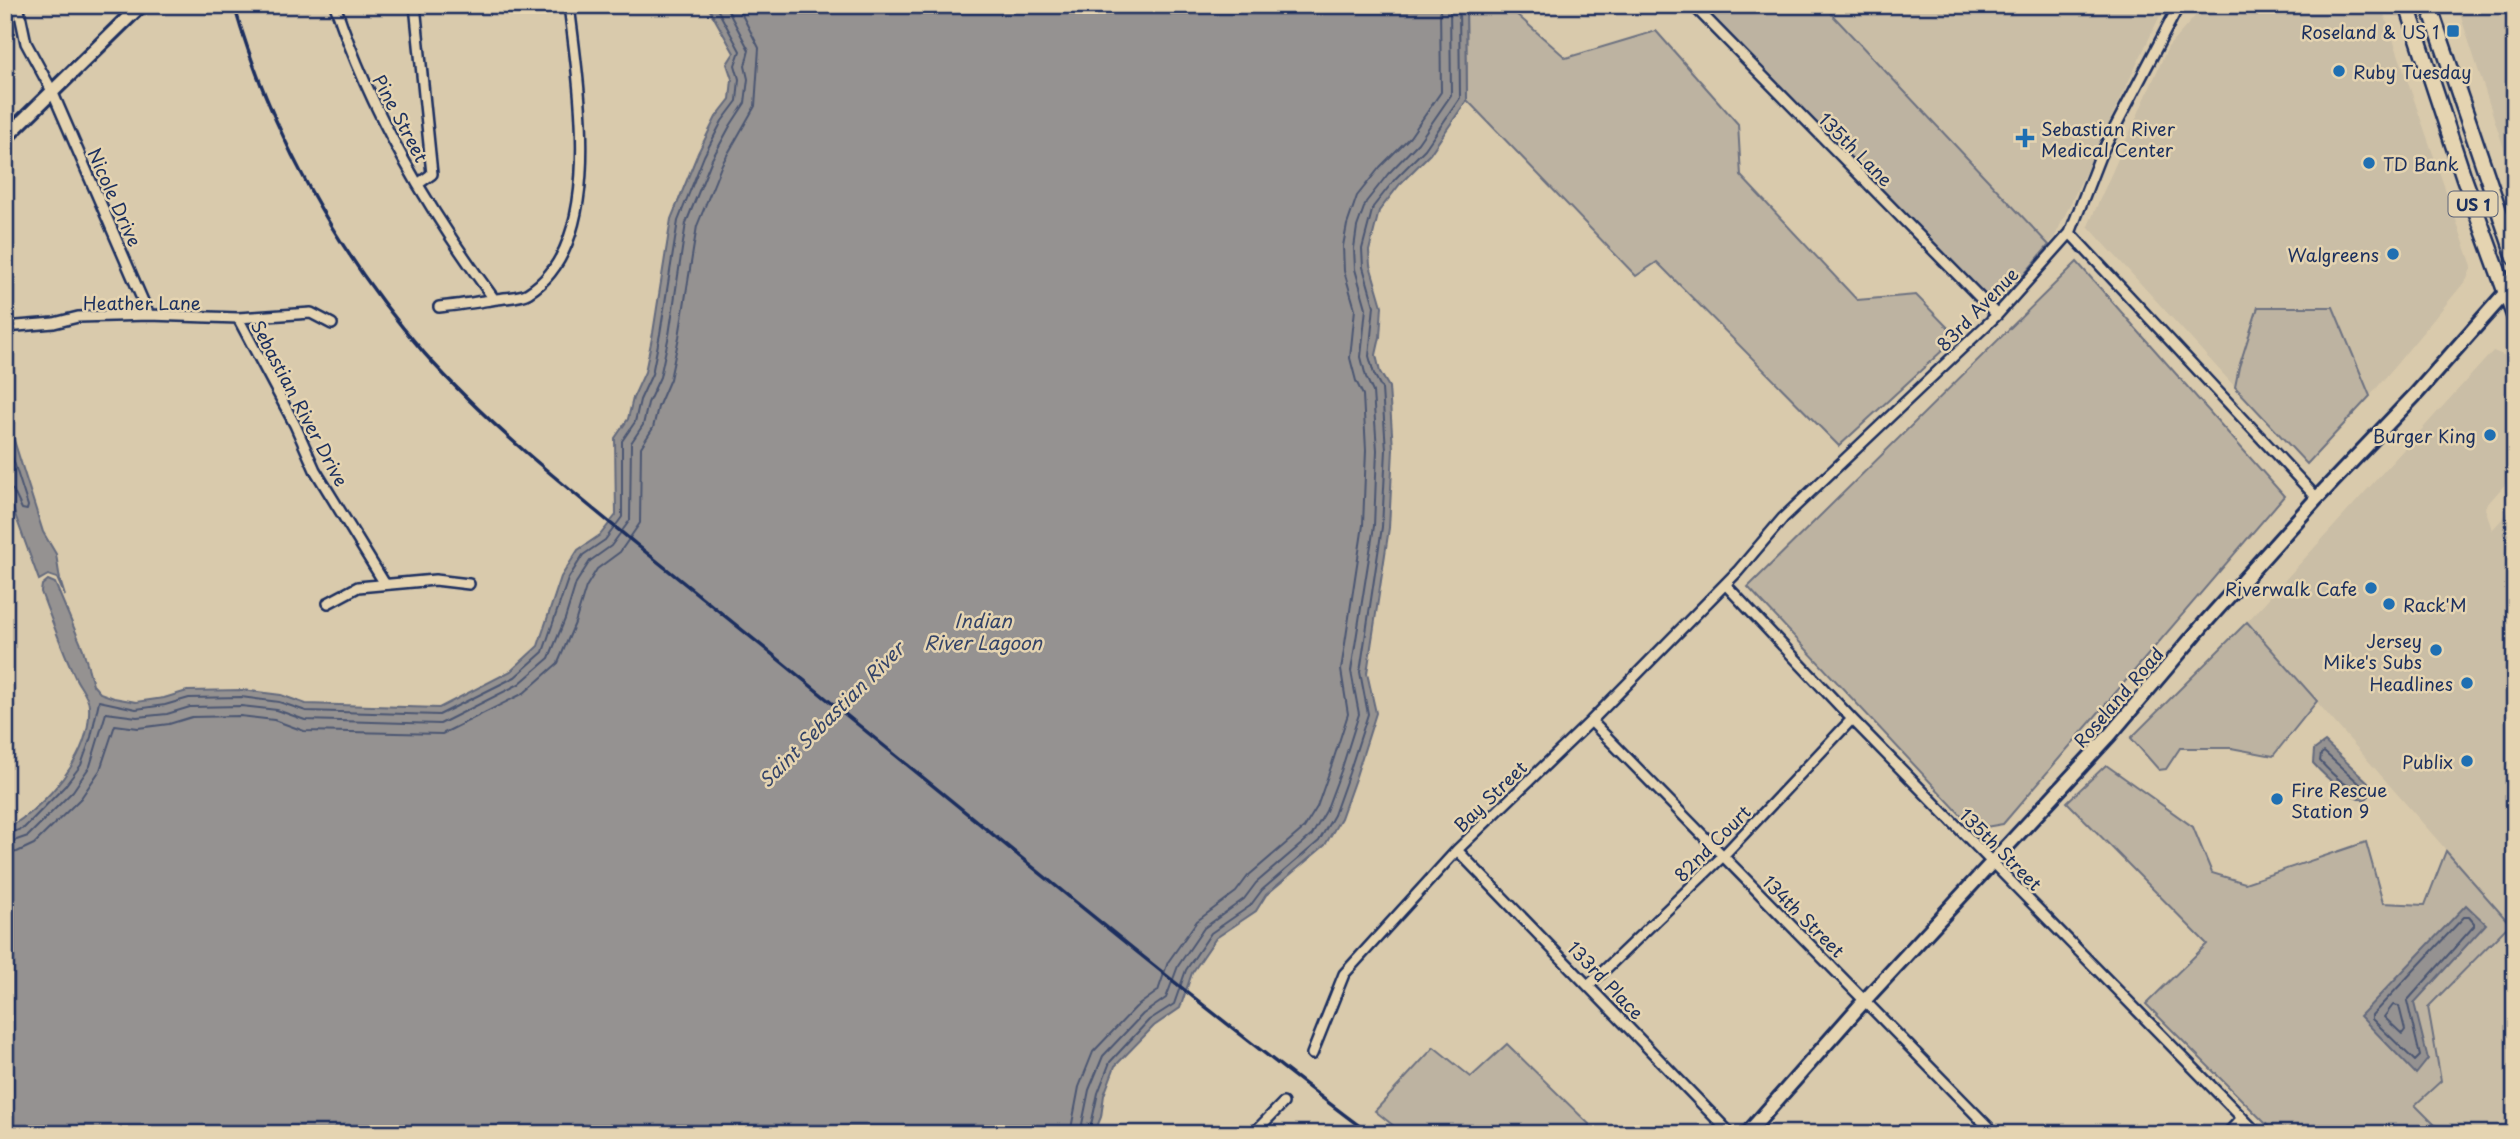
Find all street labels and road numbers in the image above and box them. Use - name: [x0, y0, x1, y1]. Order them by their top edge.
- street label: Pine Street: [367, 69, 435, 167]
- street label: 135th Lane: [1813, 106, 1899, 192]
- street label: Nicole Drive: [81, 143, 149, 251]
- road number: US 1: [2448, 192, 2498, 216]
- street label: 83rd Avenue: [1930, 261, 2024, 357]
- street label: Heather Lane: [83, 289, 201, 316]
- street label: Sebastian River Drive: [245, 315, 355, 491]
- street label: Roseland Road: [2067, 641, 2169, 753]
- street label: Bay Street: [1447, 754, 1533, 838]
- street label: 82nd Court: [1668, 799, 1756, 887]
- street label: 135th Street: [1953, 801, 2049, 897]
- street label: 134th Street: [1757, 869, 1851, 963]
- street label: 133rd Place: [1562, 935, 1651, 1025]

